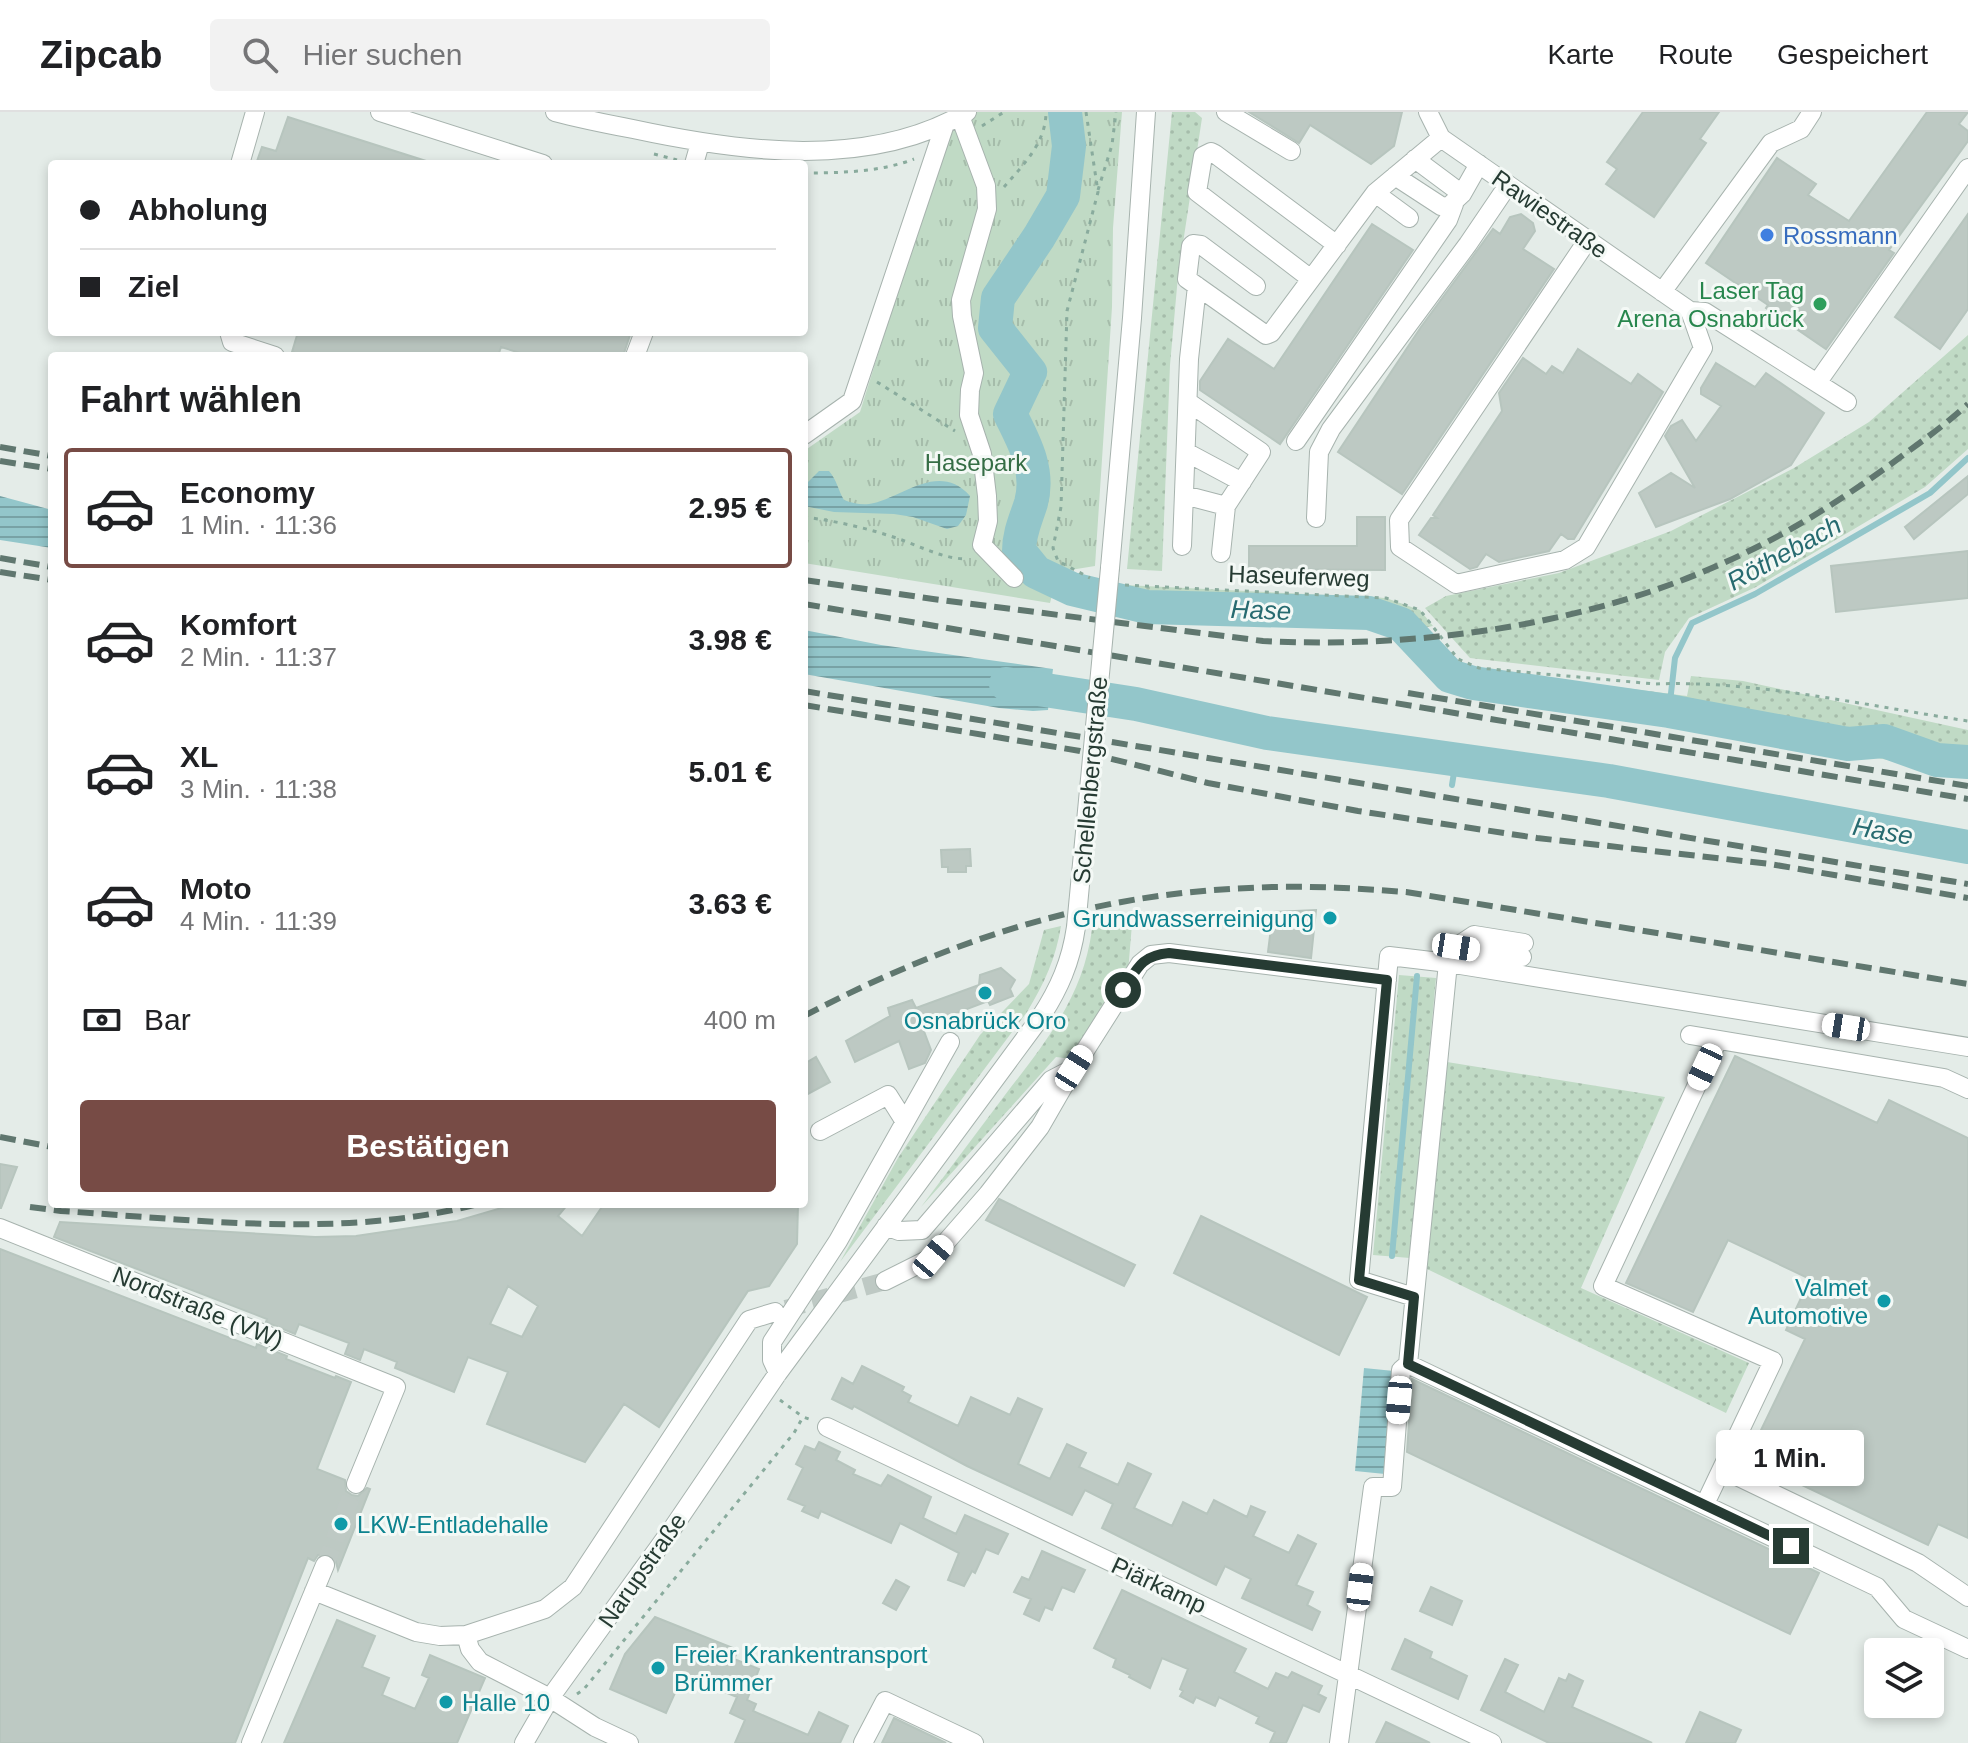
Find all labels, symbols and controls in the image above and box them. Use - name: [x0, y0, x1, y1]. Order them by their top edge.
- search box: [210, 19, 770, 91]
- icon: search: [238, 33, 282, 77]
- text: Zipcab: [40, 34, 162, 76]
- text: Hier suchen: [302, 38, 463, 71]
- text: Karte: [1547, 39, 1614, 70]
- text: Route: [1658, 39, 1733, 70]
- text: Gespeichert: [1777, 39, 1928, 70]
- street label: Rawiestraße: [1487, 164, 1613, 264]
- text: Abholung: [128, 193, 268, 226]
- place label: Rossmann: [1783, 222, 1898, 249]
- marker: Rossmann: [1758, 226, 1776, 244]
- text: Ziel: [128, 270, 180, 303]
- place label: Laser Tag Arena Osnabrück: [1617, 277, 1805, 332]
- marker: Laser Tag Arena Osnabrück: [1811, 295, 1829, 313]
- text: Fahrt wählen: [80, 379, 302, 420]
- park label: Hasepark: [925, 449, 1028, 476]
- icon: car: [84, 472, 156, 544]
- text: Economy: [180, 476, 315, 509]
- text: 2.95 €: [689, 491, 772, 524]
- water label: Röthebach: [1722, 509, 1846, 597]
- text: 1 Min. · 11:36: [180, 510, 337, 540]
- street label: Haseuferweg: [1228, 560, 1370, 592]
- water label: Hase: [1230, 594, 1292, 626]
- icon: car: [84, 604, 156, 676]
- text: Komfort: [180, 608, 297, 641]
- text: 3.98 €: [689, 623, 772, 656]
- text: 2 Min. · 11:37: [180, 642, 337, 672]
- street label: Schellenbergstraße: [1067, 675, 1113, 885]
- icon: car: [84, 736, 156, 808]
- text: XL: [180, 740, 218, 773]
- text: 5.01 €: [689, 755, 772, 788]
- text: 3 Min. · 11:38: [180, 774, 337, 804]
- water label: Hase: [1851, 811, 1915, 851]
- icon: car: [84, 868, 156, 940]
- text: Moto: [180, 872, 252, 905]
- text: 3.63 €: [689, 887, 772, 920]
- place label: Grundwasserreinigung: [1073, 905, 1314, 932]
- text: 4 Min. · 11:39: [180, 906, 337, 936]
- marker: Grundwasserreinigung: [1321, 909, 1339, 927]
- car: [1430, 931, 1482, 963]
- route start: [1105, 972, 1141, 1008]
- marker: Osnabrück Oro: [976, 984, 994, 1002]
- icon: cash: [80, 998, 124, 1042]
- text: Bar: [144, 1003, 191, 1036]
- text: 400 m: [704, 1005, 776, 1035]
- place label: Osnabrück Oro: [904, 1007, 1066, 1034]
- car: [1820, 1011, 1872, 1043]
- car: [1684, 1040, 1726, 1094]
- car: [1051, 1041, 1097, 1095]
- button: Bestätigen: [80, 1100, 776, 1192]
- car: [908, 1231, 958, 1283]
- street label: Nordstraße (VW): [109, 1261, 287, 1353]
- place label: Valmet Automotive: [1748, 1274, 1868, 1329]
- marker: Valmet Automotive: [1875, 1292, 1893, 1310]
- car: [1385, 1375, 1413, 1425]
- callout: 1 Min.: [1717, 1430, 1865, 1486]
- text: 1 Min.: [1753, 1443, 1827, 1473]
- street label: Narupstraße: [593, 1508, 691, 1632]
- place label: LKW-Entladehalle: [357, 1511, 549, 1538]
- marker: LKW-Entladehalle: [332, 1515, 350, 1533]
- route end: [1773, 1528, 1809, 1564]
- street label: Piärkamp: [1107, 1551, 1211, 1619]
- car: [1345, 1562, 1375, 1612]
- map controls: [1864, 1638, 1944, 1718]
- button: layers: [1864, 1638, 1944, 1718]
- place label: Freier Krankentransport Brümmer: [674, 1641, 928, 1696]
- marker: Freier Krankentransport Brümmer: [649, 1659, 667, 1677]
- place label: Halle 10: [462, 1689, 550, 1716]
- marker: Halle 10: [437, 1693, 455, 1711]

